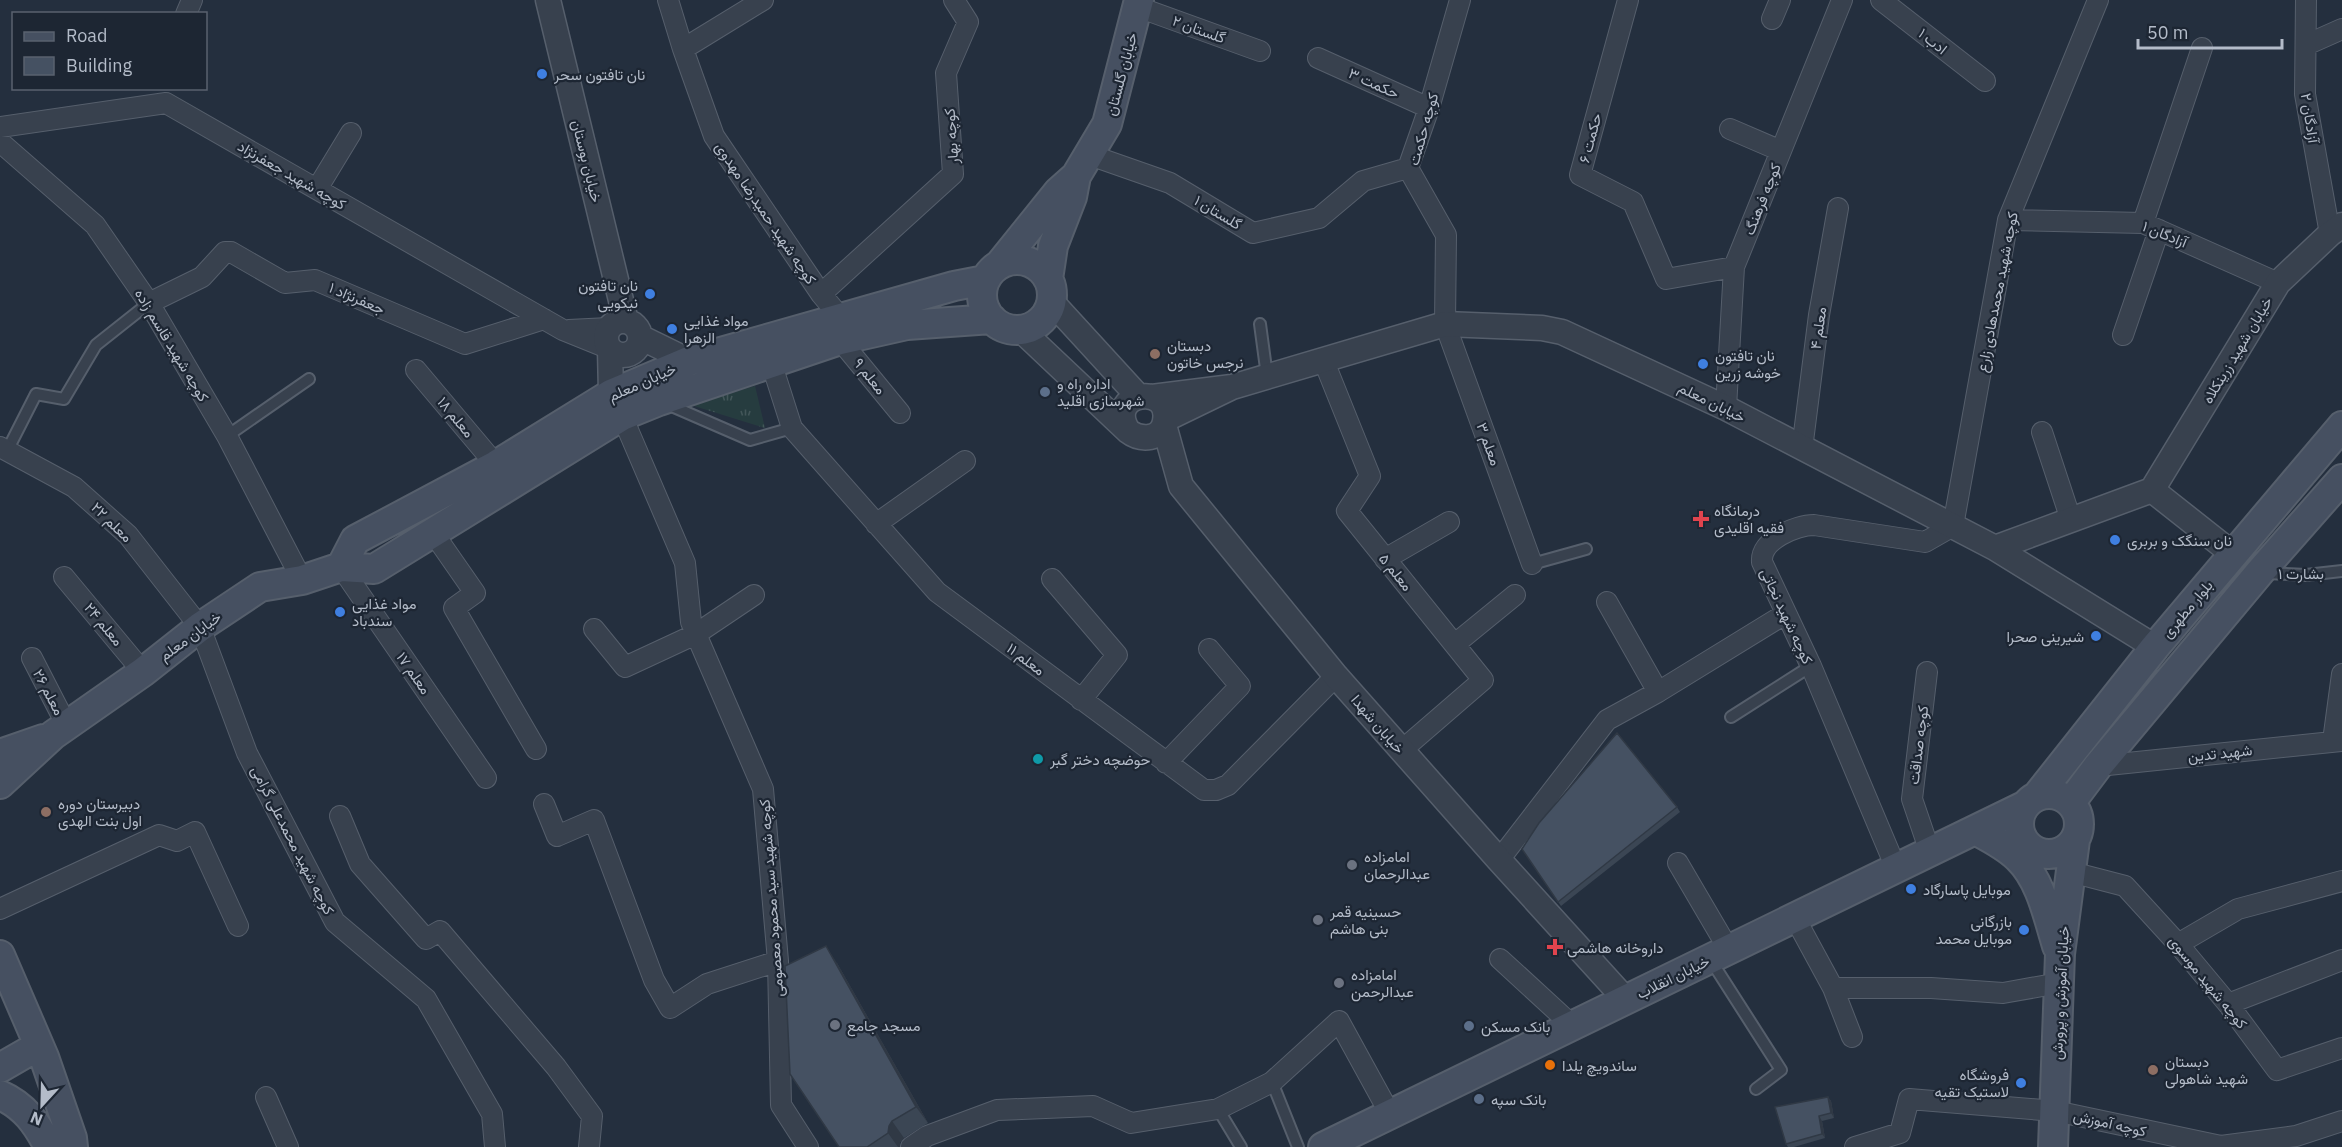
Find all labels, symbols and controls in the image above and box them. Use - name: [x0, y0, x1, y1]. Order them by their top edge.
- street label: گلستان ۲: [1170, 11, 1229, 48]
- legend: [12, 12, 207, 90]
- scale bar: [2138, 12, 2282, 50]
- text: 50 m: [2147, 21, 2189, 44]
- text: Road: [66, 24, 107, 47]
- street label: ادب ۱: [1915, 24, 1951, 58]
- street label: خیابان گلستان: [1101, 30, 1141, 118]
- text: Building: [66, 54, 133, 77]
- street label: حکمت ۳: [1346, 63, 1402, 103]
- place label: نان تافتون سحر: [553, 65, 645, 84]
- marker: نان تافتون سحر: [535, 67, 549, 81]
- street label: کوچه حکمت: [1404, 90, 1444, 168]
- street label: آزادگان ۲: [2297, 92, 2324, 146]
- street label: کوچه بهار: [940, 107, 963, 165]
- street label: حکمت ۶: [1574, 111, 1606, 165]
- street label: خیابان بوستان: [568, 118, 606, 204]
- street label: کوچه شهید جعفرنژاد: [234, 136, 350, 215]
- street label: کوچه شهید حمیدرضا مهدوی: [710, 138, 821, 289]
- street label: کوچه فرهنگ: [1739, 160, 1786, 238]
- street label: گلستان ۱: [1191, 191, 1245, 234]
- street label: کوچه شهید محمدهادی زارع: [1972, 210, 2024, 374]
- street label: آزادگان ۱: [2140, 216, 2192, 252]
- place label: نان تافتون نیکویی: [578, 276, 638, 313]
- street label: جعفرنژاد ۱: [326, 278, 388, 318]
- street label: کوچه شهید قاسم زاده: [130, 285, 213, 406]
- marker: نان تافتون نیکویی: [643, 287, 657, 301]
- street label: خیابان شهید زرینکلاه: [2198, 293, 2276, 407]
- street label: معلم ۴: [1806, 305, 1831, 351]
- place label: مواد غذایی الزهرا: [684, 311, 749, 347]
- marker: مواد غذایی الزهرا: [665, 322, 679, 336]
- place label: دبستان نرجس خاتون: [1167, 336, 1243, 373]
- place label: نان تافتون خوشه زرین: [1715, 346, 1781, 383]
- marker: دبستان نرجس خاتون: [1148, 347, 1162, 361]
- street label: معلم ۹: [849, 354, 890, 399]
- marker: نان تافتون خوشه زرین: [1696, 357, 1710, 371]
- street label: خیابان معلم: [605, 359, 679, 406]
- place label: اداره راه و شهرسازی اقلید: [1057, 374, 1145, 411]
- street label: خیابان معلم: [1675, 378, 1749, 427]
- marker: اداره راه و شهرسازی اقلید: [1038, 385, 1052, 399]
- street label: معلم ۱۸: [433, 393, 479, 442]
- street label: معلم ۳: [1472, 420, 1506, 468]
- street label: معلم ۲۲: [87, 498, 137, 547]
- place label: درمانگاه فقیه اقلیدی: [1714, 501, 1784, 538]
- marker: درمانگاه فقیه اقلیدی: [1692, 510, 1710, 528]
- place label: نان سنگک و بربری: [2127, 531, 2232, 551]
- marker: نان سنگک و بربری: [2108, 533, 2122, 547]
- street label: معلم ۵: [1374, 549, 1417, 595]
- street label: بشارت ۱: [2278, 564, 2324, 583]
- street label: کوچه شهید نجاتی: [1756, 565, 1818, 668]
- street label: بلوار مطهری: [2157, 576, 2218, 643]
- place label: مواد غذایی سندباد: [352, 594, 417, 630]
- street label: معلم ۲۴: [80, 598, 128, 650]
- marker: مواد غذایی سندباد: [333, 605, 347, 619]
- street label: خیابان معلم: [155, 607, 225, 666]
- place label: شیرینی صحرا: [2006, 627, 2084, 647]
- marker: شیرینی صحرا: [2089, 629, 2103, 643]
- street label: معلم ۱۱: [1002, 638, 1049, 680]
- street label: معلم ۱۷: [392, 648, 435, 699]
- street label: معلم ۲۶: [28, 666, 69, 719]
- street label: خیابان شهدا: [1347, 691, 1409, 757]
- street label: کوچه صداقت: [1904, 704, 1933, 786]
- street label: شهید تدین: [2187, 740, 2254, 767]
- place label: حوضچه دختر گبر: [1049, 750, 1150, 770]
- marker: حوضچه دختر گبر: [1031, 752, 1045, 766]
- street label: کوچه شهید محمدعلی گرامی: [246, 762, 339, 918]
- place label: دبیرستان دوره اول بنت الهدی: [58, 794, 142, 831]
- street label: کوچه شهید سید محمود معصومی: [755, 798, 788, 997]
- marker: دبیرستان دوره اول بنت الهدی: [39, 805, 53, 819]
- place label: امامزاده عبدالرحمان: [1364, 847, 1430, 883]
- marker: امامزاده عبدالرحمان: [1345, 858, 1359, 872]
- place label: موبایل پاسارگاد: [1923, 880, 2011, 900]
- marker: موبایل پاسارگاد: [1904, 882, 1918, 896]
- place label: حسینیه قمر بنی هاشم: [1329, 902, 1401, 939]
- place label: بازرگانی موبایل محمد: [1935, 912, 2012, 948]
- marker: حسینیه قمر بنی هاشم: [1311, 913, 1325, 927]
- marker: بازرگانی موبایل محمد: [2017, 923, 2031, 937]
- street label: خیابان آموزش و پرورش: [2047, 926, 2074, 1061]
- street label: کوچه شهید موسوی: [2164, 931, 2252, 1033]
- place label: داروخانه هاشمی: [1567, 938, 1664, 958]
- marker: داروخانه هاشمی: [1548, 940, 1562, 954]
- street label: خیابان انقلاب: [1633, 951, 1713, 1003]
- place label: امامزاده عبدالرحمن: [1351, 965, 1414, 1002]
- marker: امامزاده عبدالرحمن: [1332, 976, 1346, 990]
- place label: مسجد جامع: [847, 1016, 920, 1037]
- place label: بانک مسکن: [1481, 1017, 1550, 1037]
- marker: مسجد جامع: [828, 1018, 842, 1032]
- marker: بانک مسکن: [1462, 1019, 1476, 1033]
- place label: دبستان شهید شاهولی: [2165, 1052, 2248, 1089]
- place label: ساندویچ یلدا: [1562, 1056, 1637, 1077]
- marker: ساندویچ یلدا: [1543, 1058, 1557, 1072]
- marker: دبستان شهید شاهولی: [2146, 1063, 2160, 1077]
- place label: فروشگاه لاستیک تقیه: [1935, 1065, 2009, 1101]
- north arrow: [12, 1075, 72, 1135]
- marker: فروشگاه لاستیک تقیه: [2014, 1076, 2028, 1090]
- place label: بانک سپه: [1491, 1090, 1546, 1110]
- marker: بانک سپه: [1472, 1092, 1486, 1106]
- street label: کوچه آموزش: [2071, 1105, 2149, 1142]
- text: N: [27, 1107, 46, 1130]

